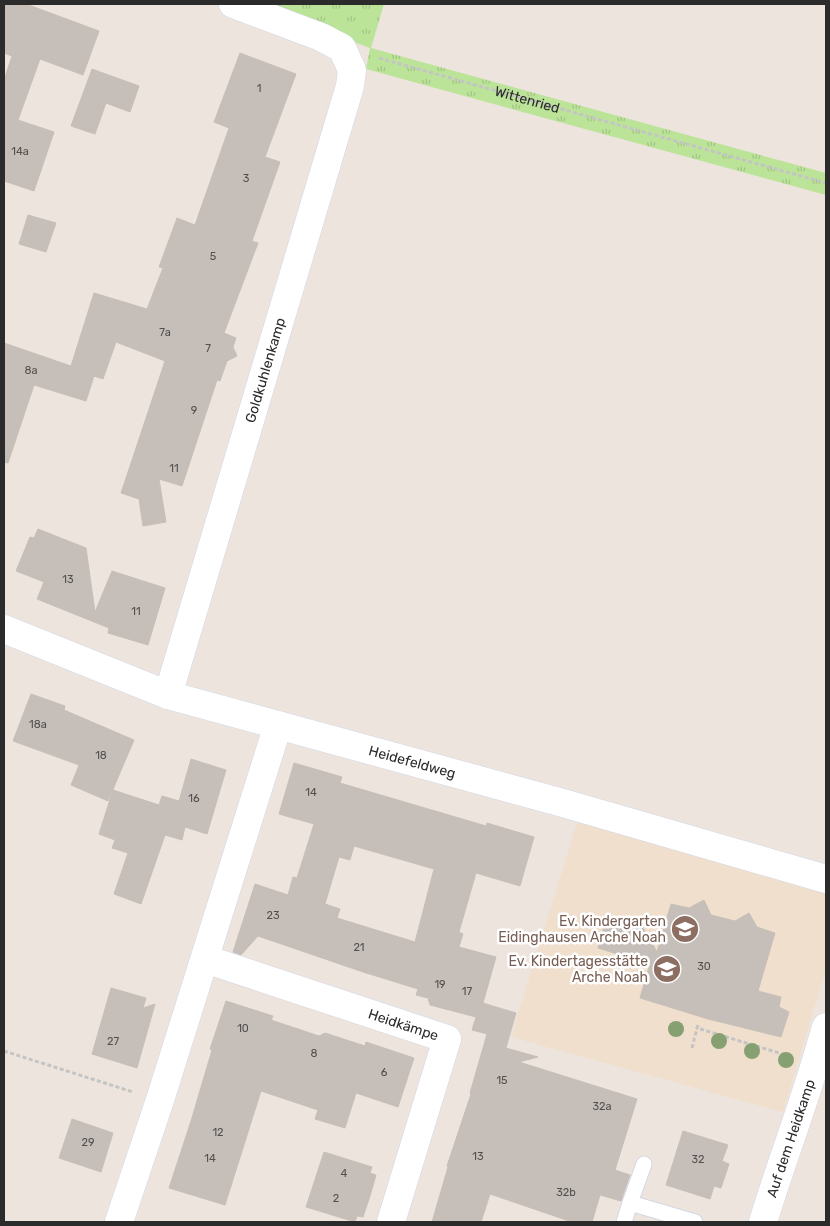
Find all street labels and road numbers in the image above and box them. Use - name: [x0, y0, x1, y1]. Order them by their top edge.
- street label: Wittenried: [493, 83, 562, 117]
- street label: Goldkuhlenkamp: [242, 316, 289, 425]
- street label: Heidefeldweg: [367, 742, 458, 782]
- street label: Heidkämpe: [366, 1006, 441, 1045]
- street label: Auf dem Heidkamp: [763, 1077, 819, 1200]

